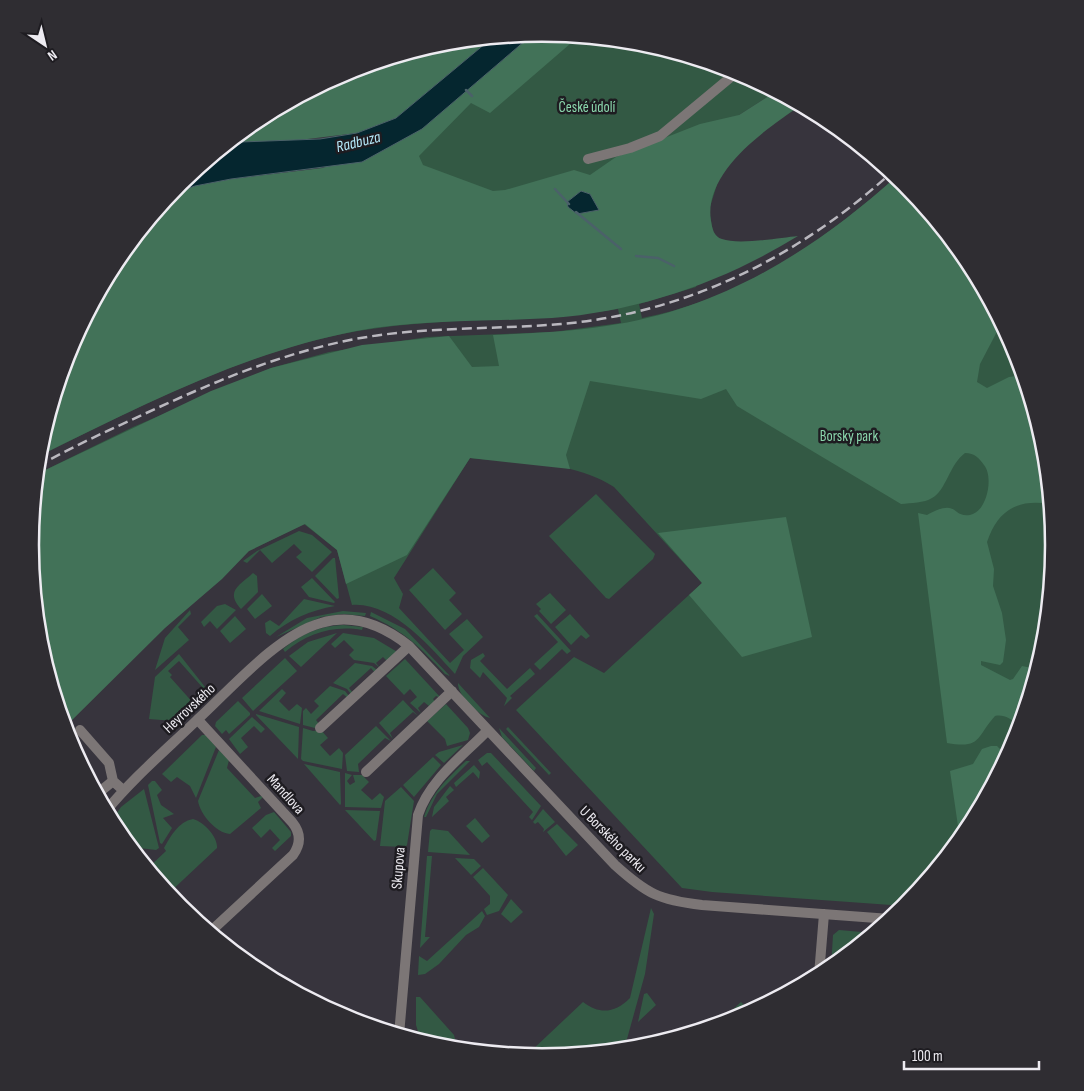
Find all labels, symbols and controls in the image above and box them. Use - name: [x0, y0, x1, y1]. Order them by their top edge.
- north arrow: [20, 20, 70, 70]
- text: N: [44, 46, 60, 64]
- park label: České údolí: [559, 98, 616, 117]
- water label: Radbuza: [334, 128, 383, 157]
- park label: Borský park: [820, 427, 878, 446]
- street label: Heyrovského: [159, 679, 220, 737]
- street label: Mandlova: [263, 770, 309, 819]
- street label: U Borského parku: [575, 802, 650, 877]
- street label: Skupova: [387, 846, 410, 890]
- scale bar: [904, 1038, 1039, 1070]
- text: 100 m: [912, 1047, 943, 1066]

